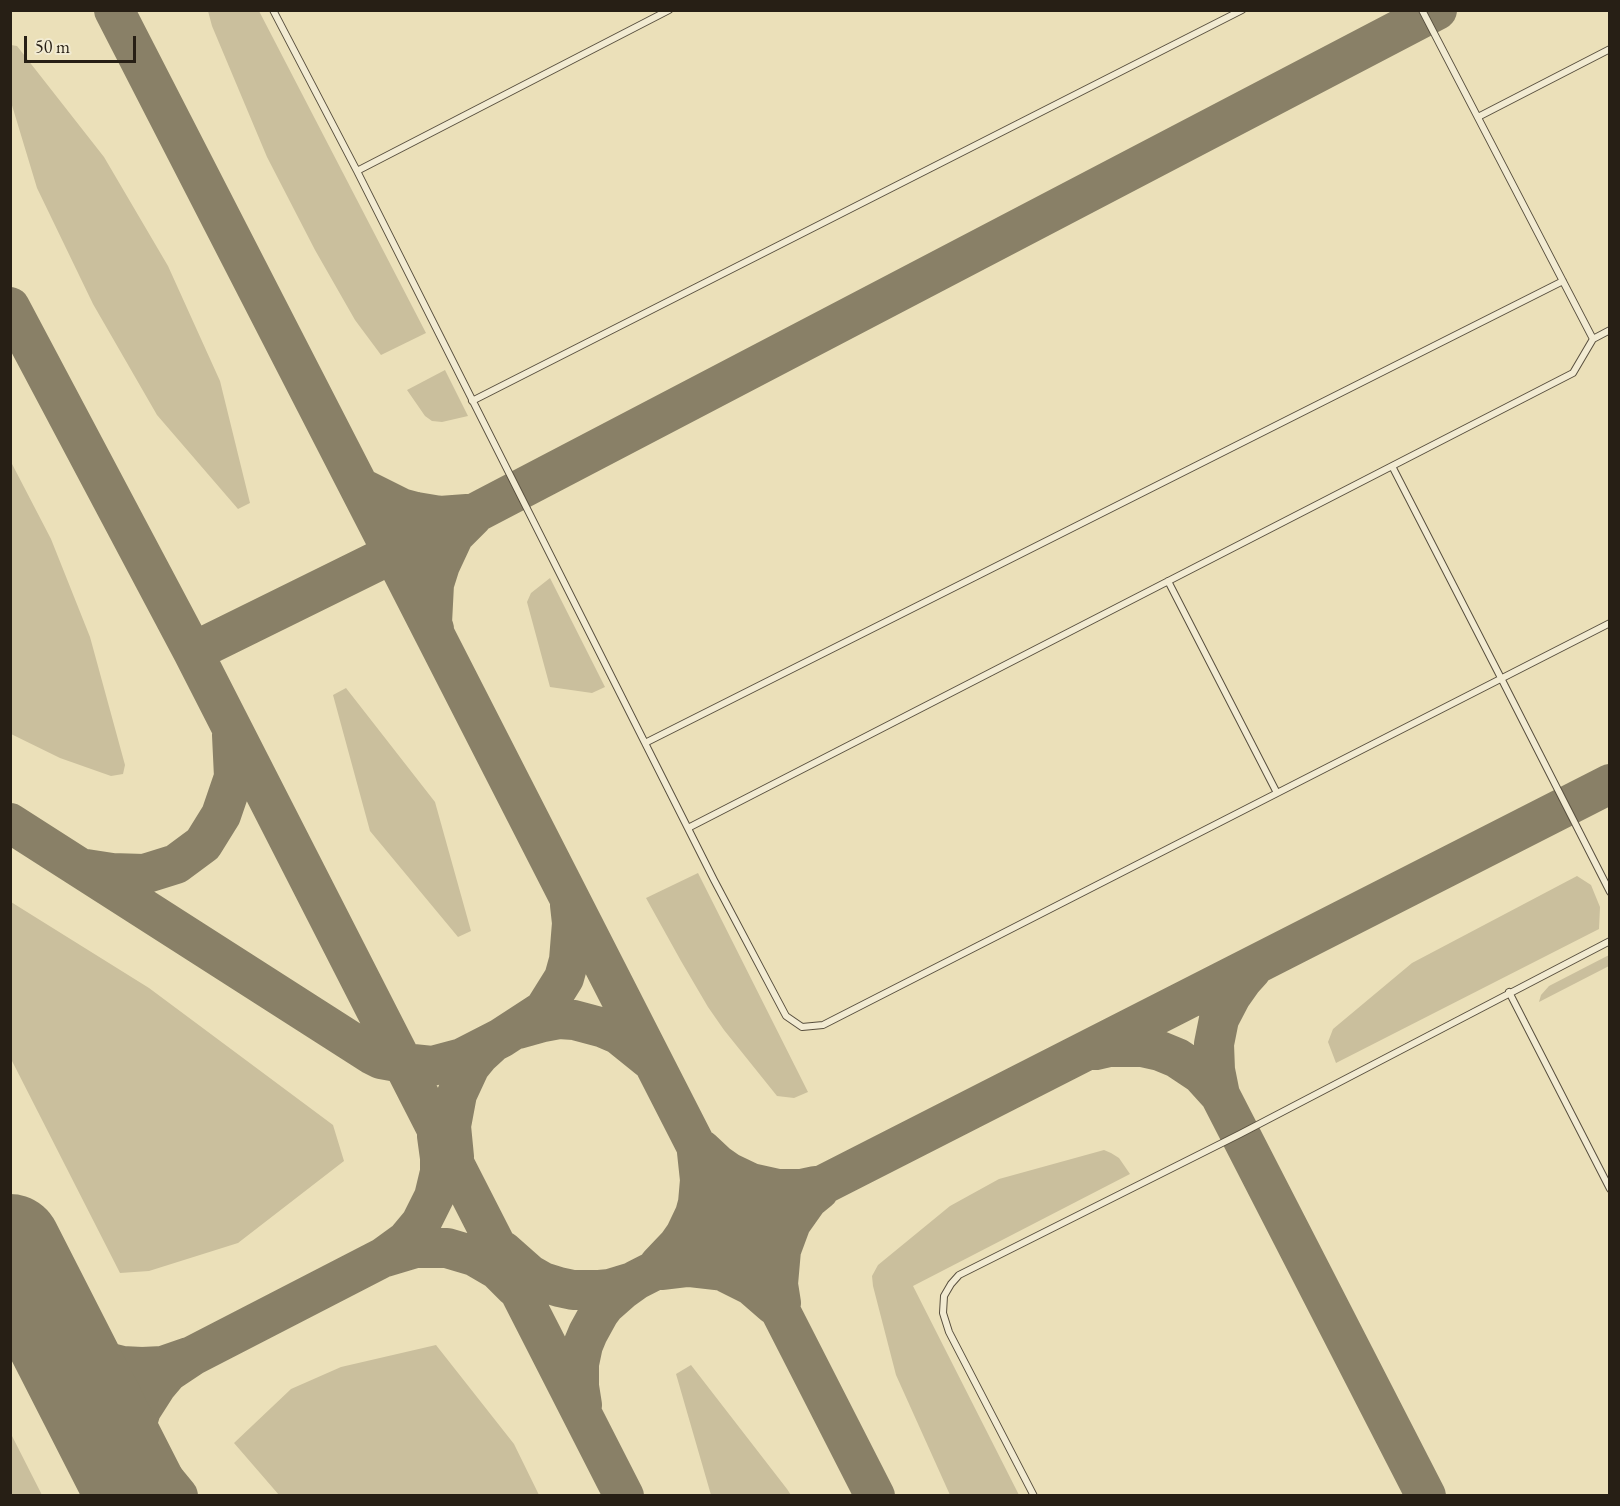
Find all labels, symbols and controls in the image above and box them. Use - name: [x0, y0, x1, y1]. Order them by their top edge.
- scale bar: [27, 24, 140, 62]
- text: 50 m: [35, 35, 70, 58]

